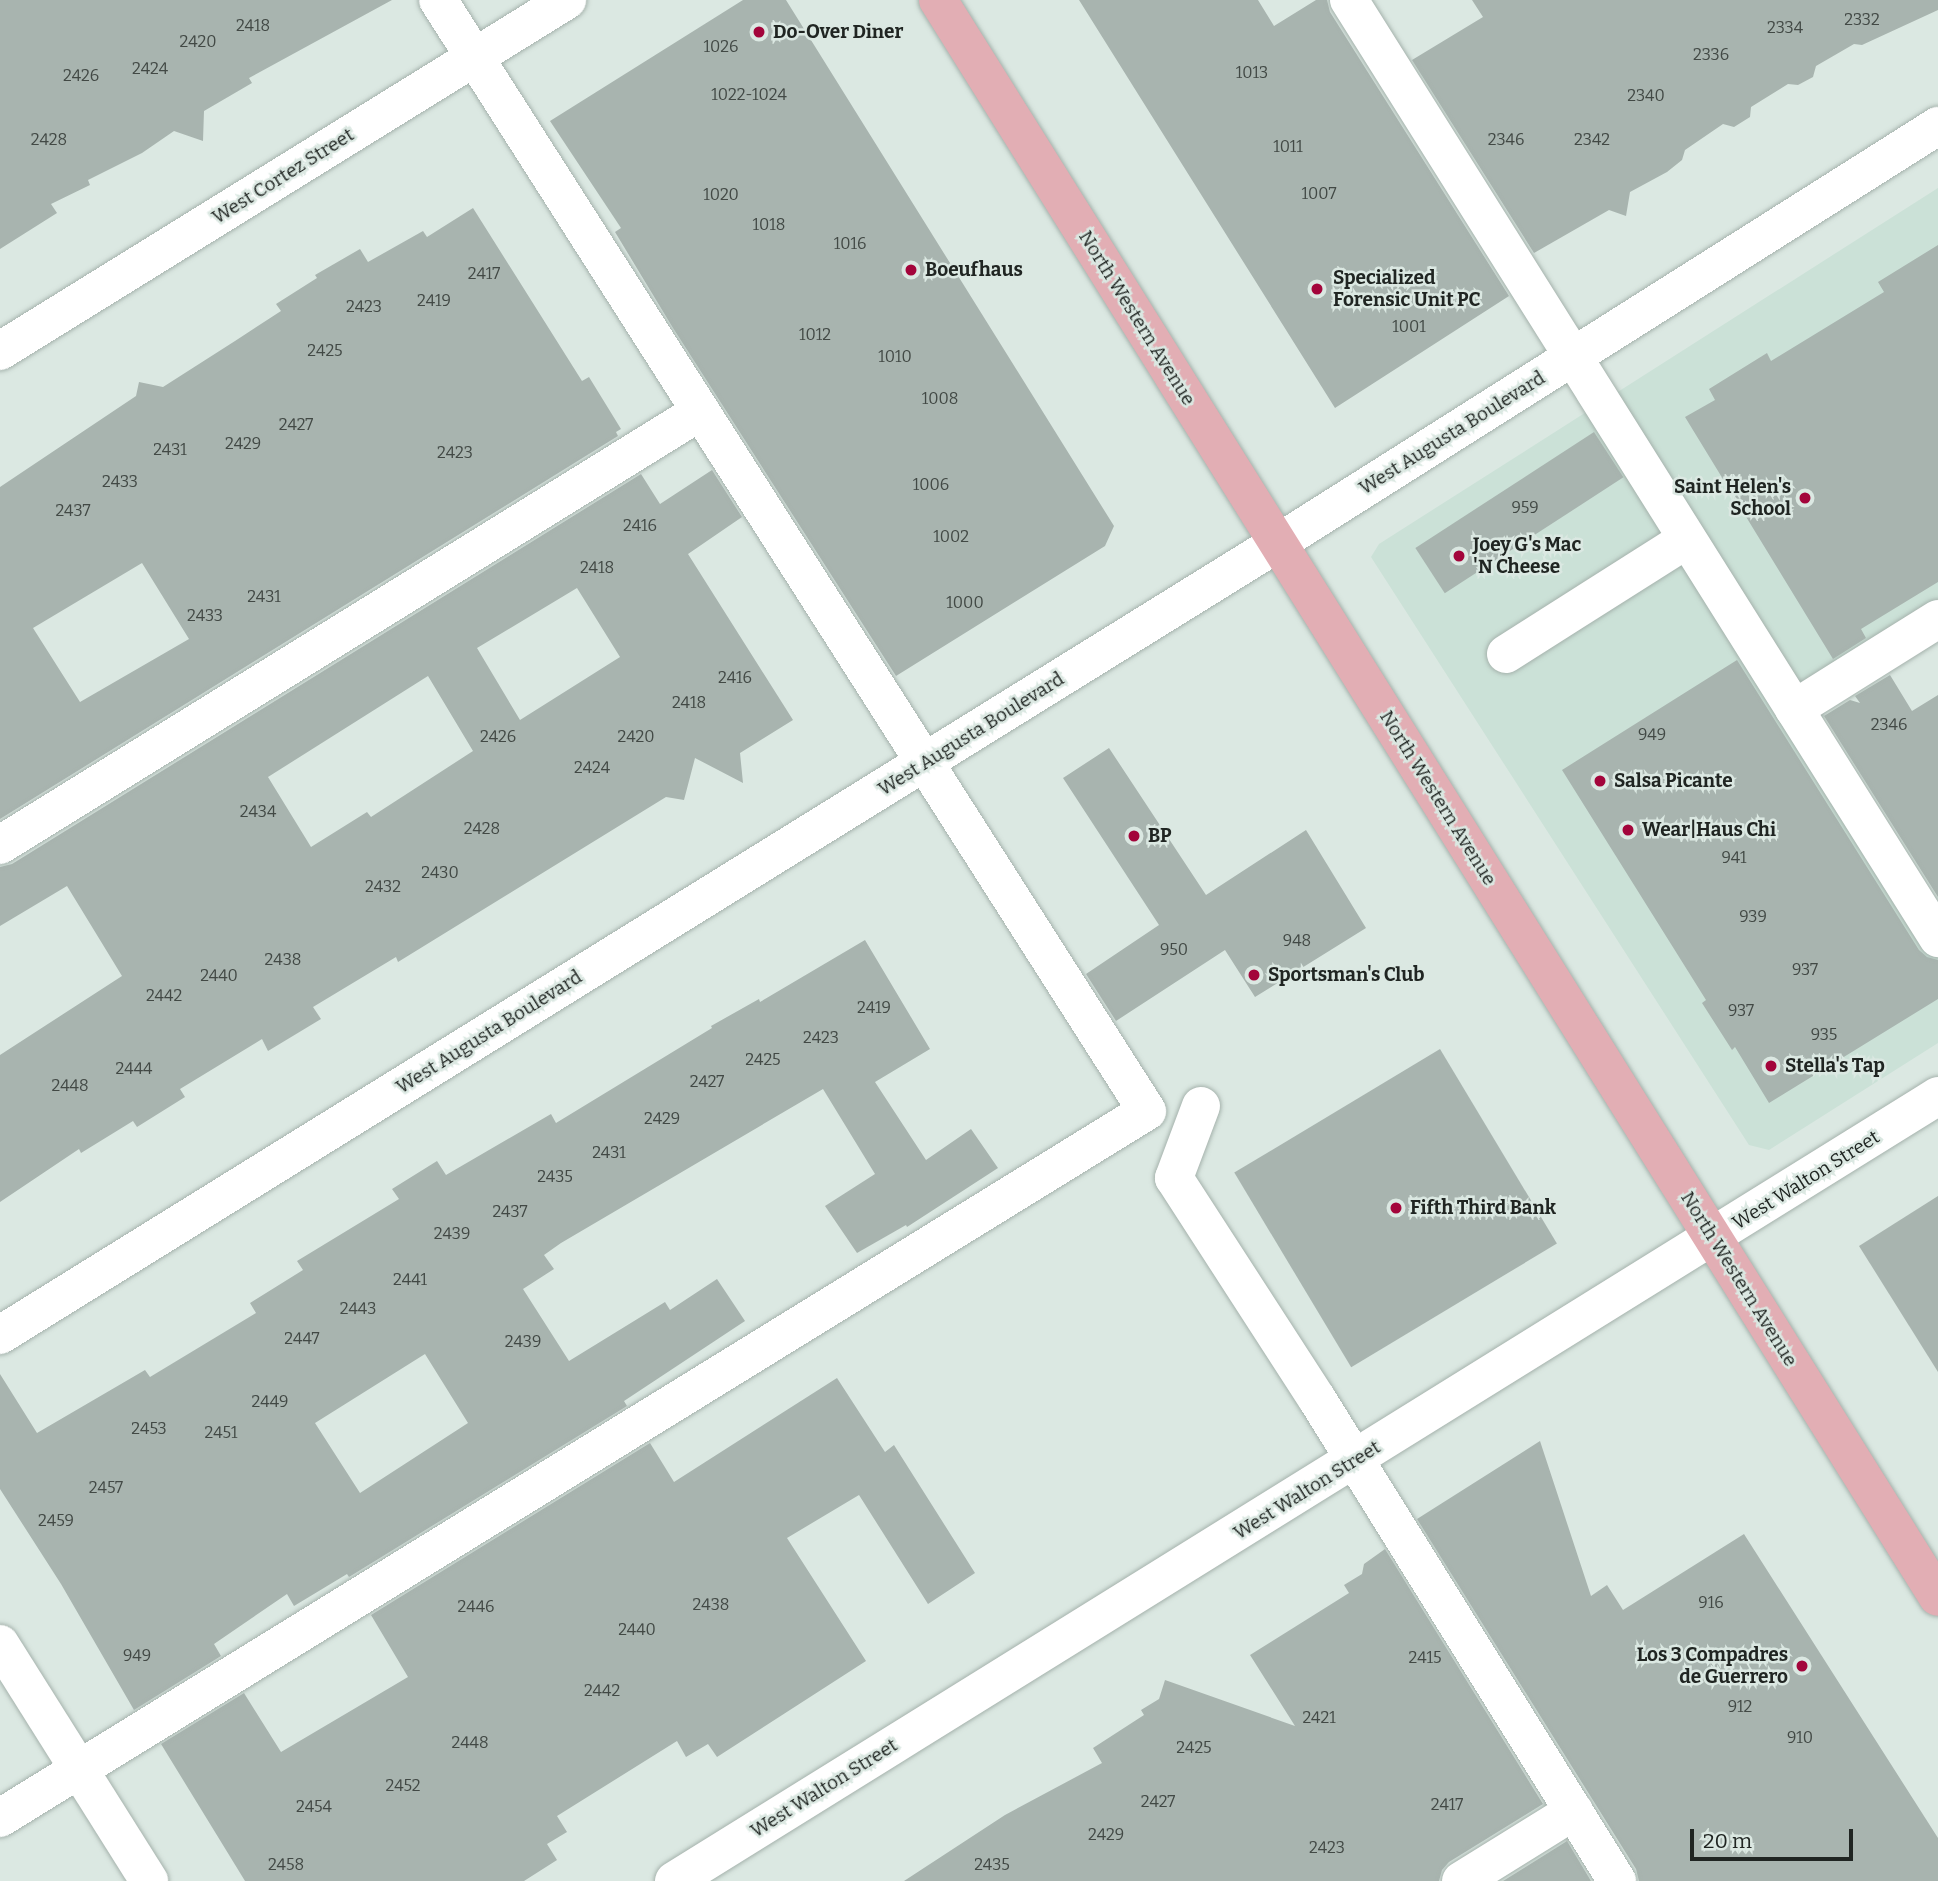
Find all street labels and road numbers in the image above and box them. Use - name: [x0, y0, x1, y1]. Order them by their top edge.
- street label: West Cortez Street: [208, 123, 358, 229]
- street label: North Western Avenue: [1074, 226, 1200, 410]
- street label: West Augusta Boulevard: [1355, 366, 1549, 500]
- street label: West Augusta Boulevard: [874, 667, 1068, 801]
- street label: North Western Avenue: [1375, 706, 1501, 890]
- street label: West Augusta Boulevard: [392, 965, 586, 1099]
- street label: West Walton Street: [1728, 1126, 1884, 1234]
- street label: North Western Avenue: [1676, 1187, 1802, 1371]
- street label: West Walton Street: [1229, 1436, 1385, 1544]
- street label: West Walton Street: [746, 1734, 902, 1842]

